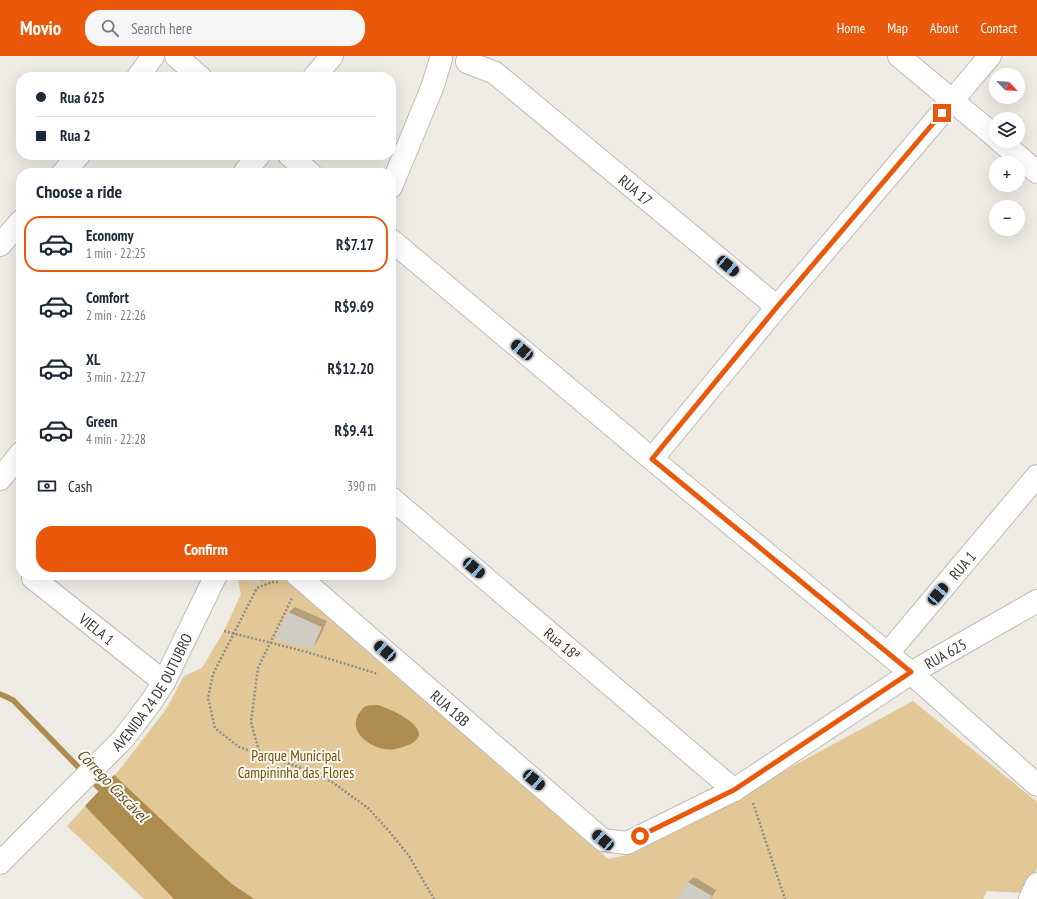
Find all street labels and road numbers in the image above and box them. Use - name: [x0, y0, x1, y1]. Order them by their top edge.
- street label: RUA 17: [615, 170, 657, 209]
- street label: RUA 1: [945, 547, 980, 583]
- street label: VIELA 1: [75, 608, 119, 649]
- street label: Rua 18ª: [540, 624, 584, 665]
- street label: AVENIDA 24 DE OUTUBRO: [107, 630, 196, 755]
- street label: RUA 625: [921, 634, 970, 673]
- street label: RUA 18B: [427, 686, 474, 730]

